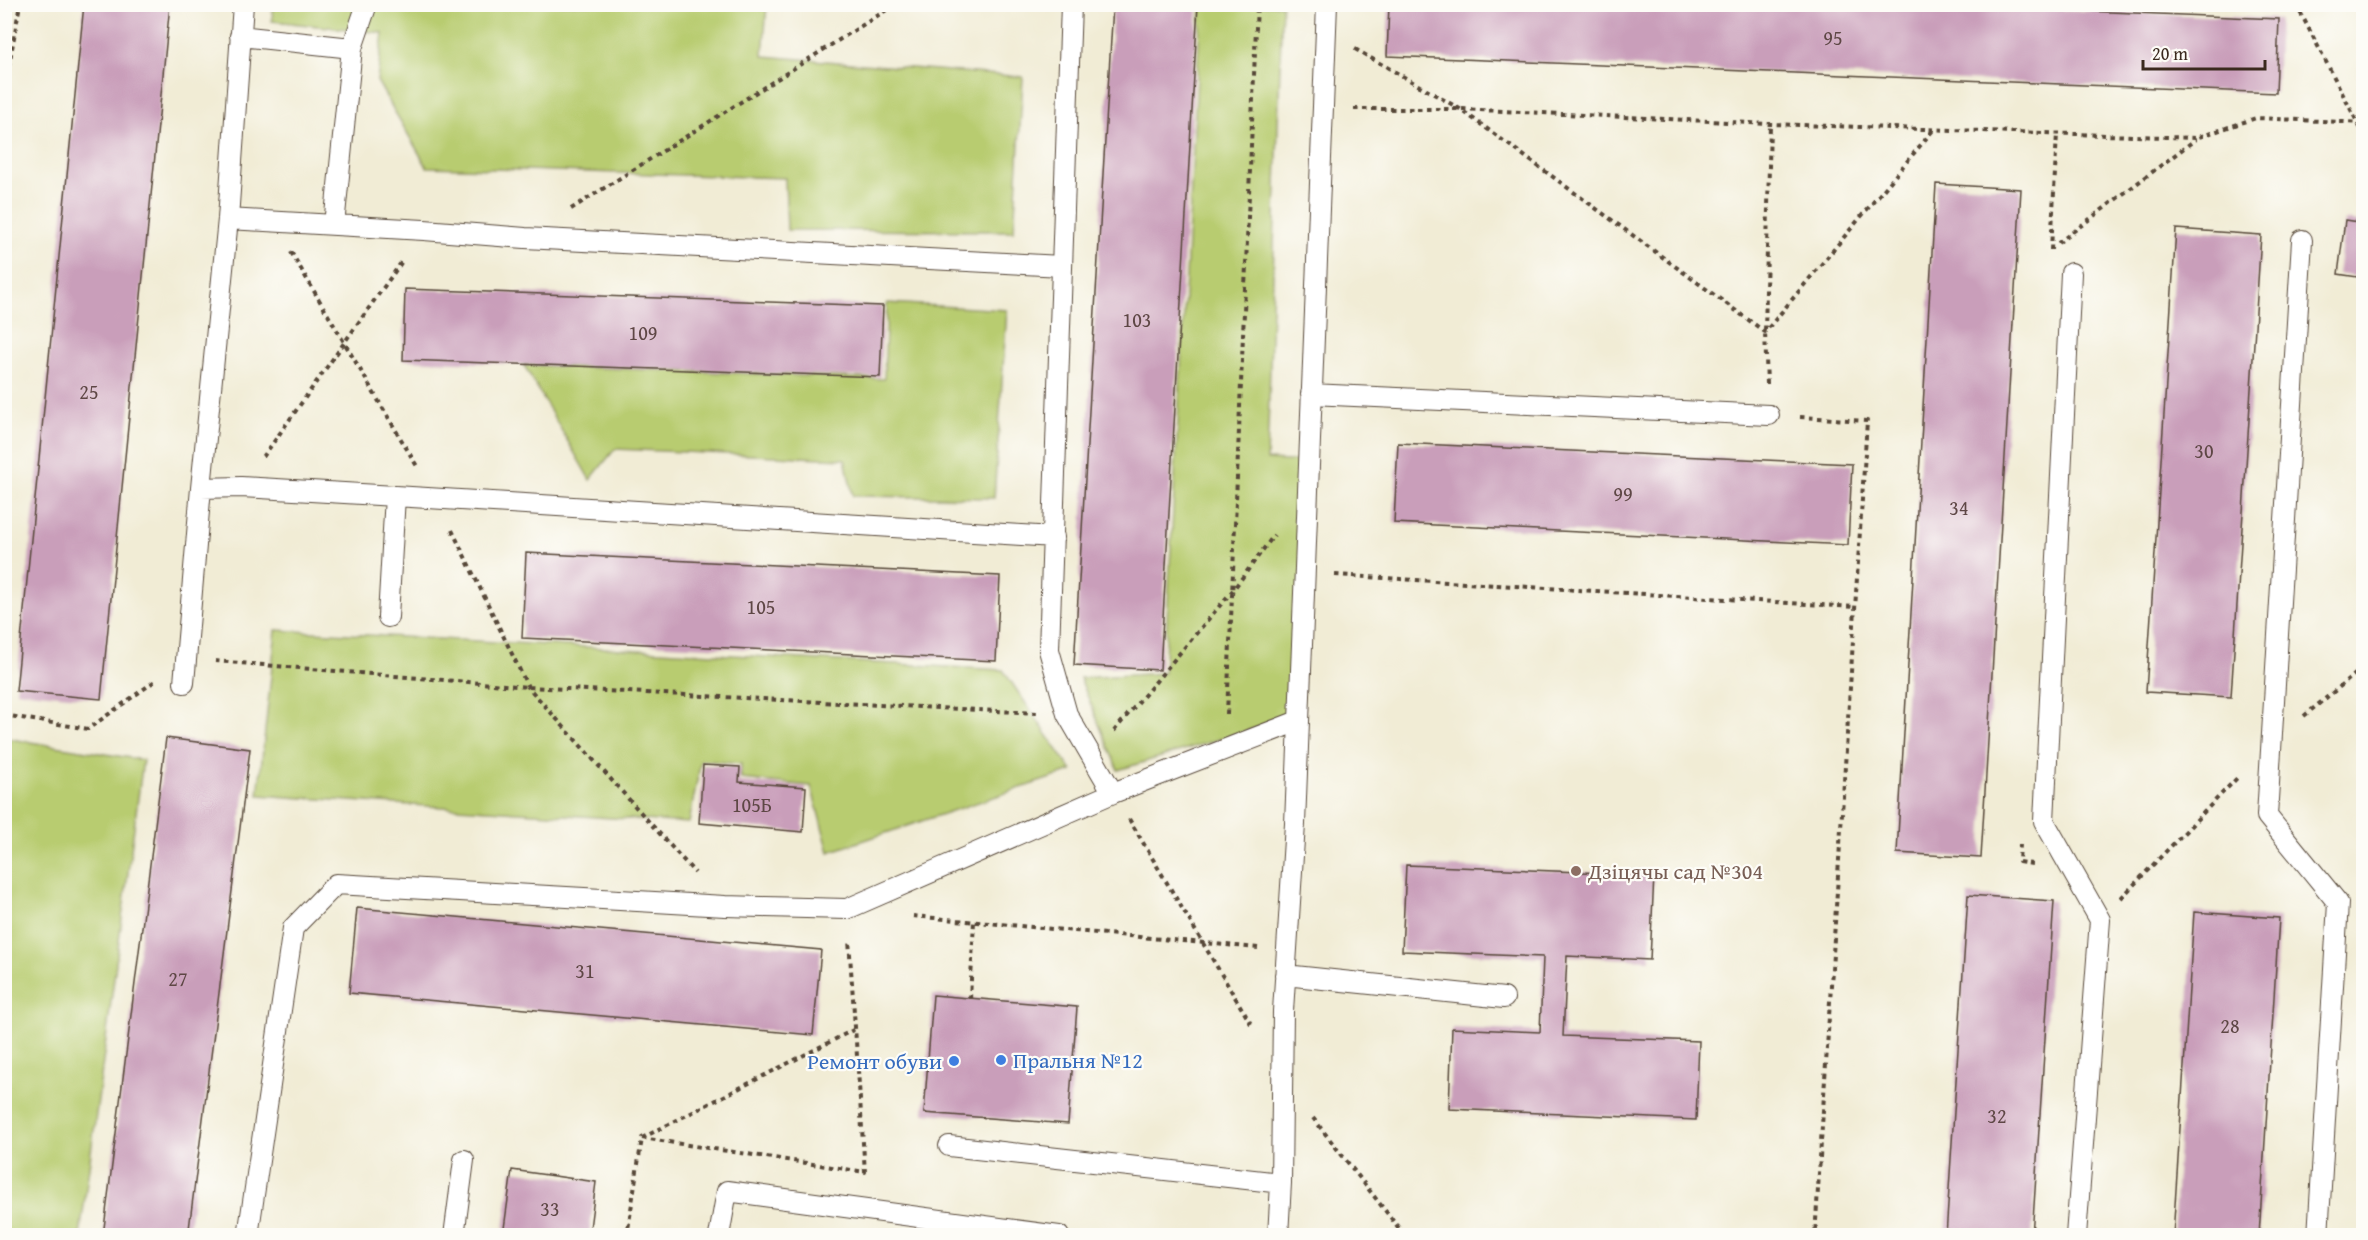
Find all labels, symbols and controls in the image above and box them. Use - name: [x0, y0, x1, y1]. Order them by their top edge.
- house number: 95: [1823, 23, 1843, 52]
- scale bar: [2143, 33, 2264, 71]
- text: 20 m: [2152, 40, 2188, 67]
- house number: 103: [1123, 305, 1151, 334]
- house number: 109: [629, 318, 657, 347]
- house number: 25: [79, 377, 99, 406]
- house number: 30: [2194, 436, 2214, 465]
- house number: 99: [1613, 479, 1633, 508]
- house number: 34: [1949, 493, 1969, 522]
- house number: 105: [747, 592, 775, 621]
- house number: 105Б: [732, 790, 772, 819]
- place label: Дзіцячы сад №304: [1587, 855, 1763, 887]
- marker: Дзіцячы сад №304: [1569, 864, 1583, 878]
- house number: 31: [575, 956, 595, 985]
- house number: 27: [168, 964, 188, 993]
- house number: 28: [2220, 1011, 2240, 1040]
- place label: Пральня №12: [1013, 1044, 1143, 1076]
- place label: Ремонт обуви: [807, 1045, 942, 1077]
- marker: Пральня №12: [994, 1053, 1008, 1067]
- marker: Ремонт обуви: [947, 1054, 961, 1068]
- house number: 32: [1987, 1101, 2007, 1130]
- house number: 33: [540, 1194, 560, 1223]

